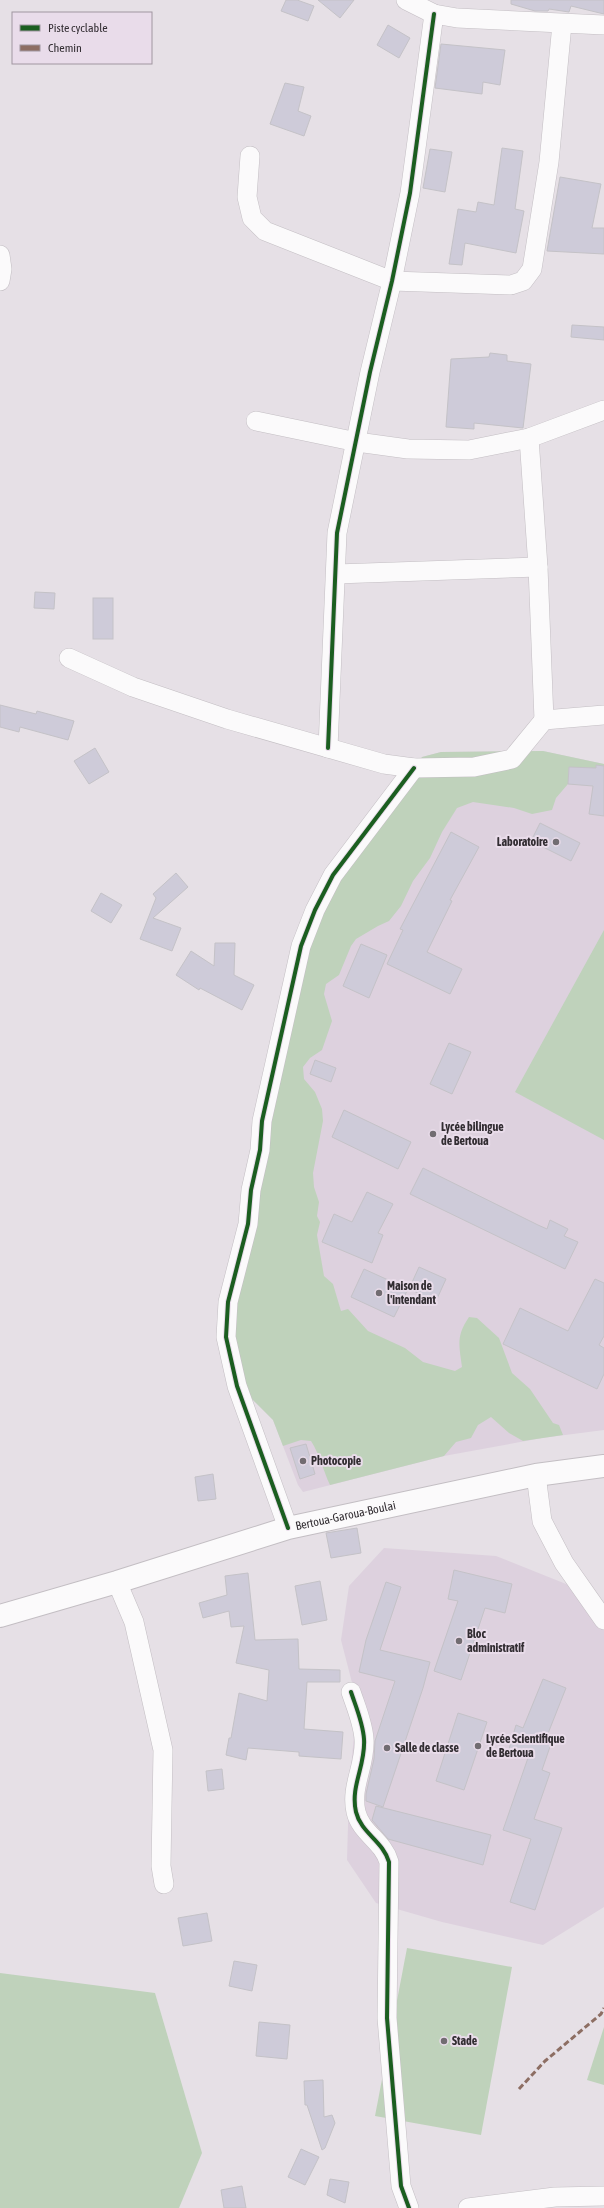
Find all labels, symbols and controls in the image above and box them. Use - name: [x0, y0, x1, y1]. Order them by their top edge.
- legend: [12, 12, 152, 64]
- text: Piste cyclable: [48, 21, 108, 35]
- text: Chemin: [48, 41, 82, 55]
- place label: Laboratoire: [497, 835, 549, 849]
- marker: Laboratoire: [551, 837, 561, 847]
- place label: Lycée bilingue de Bertoua: [441, 1120, 504, 1148]
- marker: Lycée bilingue de Bertoua: [428, 1129, 438, 1139]
- place label: Maison de l'intendant: [387, 1279, 436, 1307]
- marker: Maison de l'intendant: [374, 1288, 384, 1298]
- place label: Photocopie: [311, 1454, 362, 1468]
- marker: Photocopie: [298, 1456, 308, 1466]
- street label: Bertoua-Garoua-Boulai: [294, 1498, 397, 1533]
- place label: Bloc administratif: [467, 1627, 525, 1655]
- marker: Bloc administratif: [454, 1636, 464, 1646]
- place label: Lycée Scientifique de Bertoua: [486, 1732, 565, 1760]
- place label: Salle de classe: [395, 1741, 459, 1755]
- marker: Lycée Scientifique de Bertoua: [473, 1741, 483, 1751]
- marker: Salle de classe: [382, 1743, 392, 1753]
- place label: Stade: [452, 2034, 478, 2048]
- marker: Stade: [439, 2036, 449, 2046]

